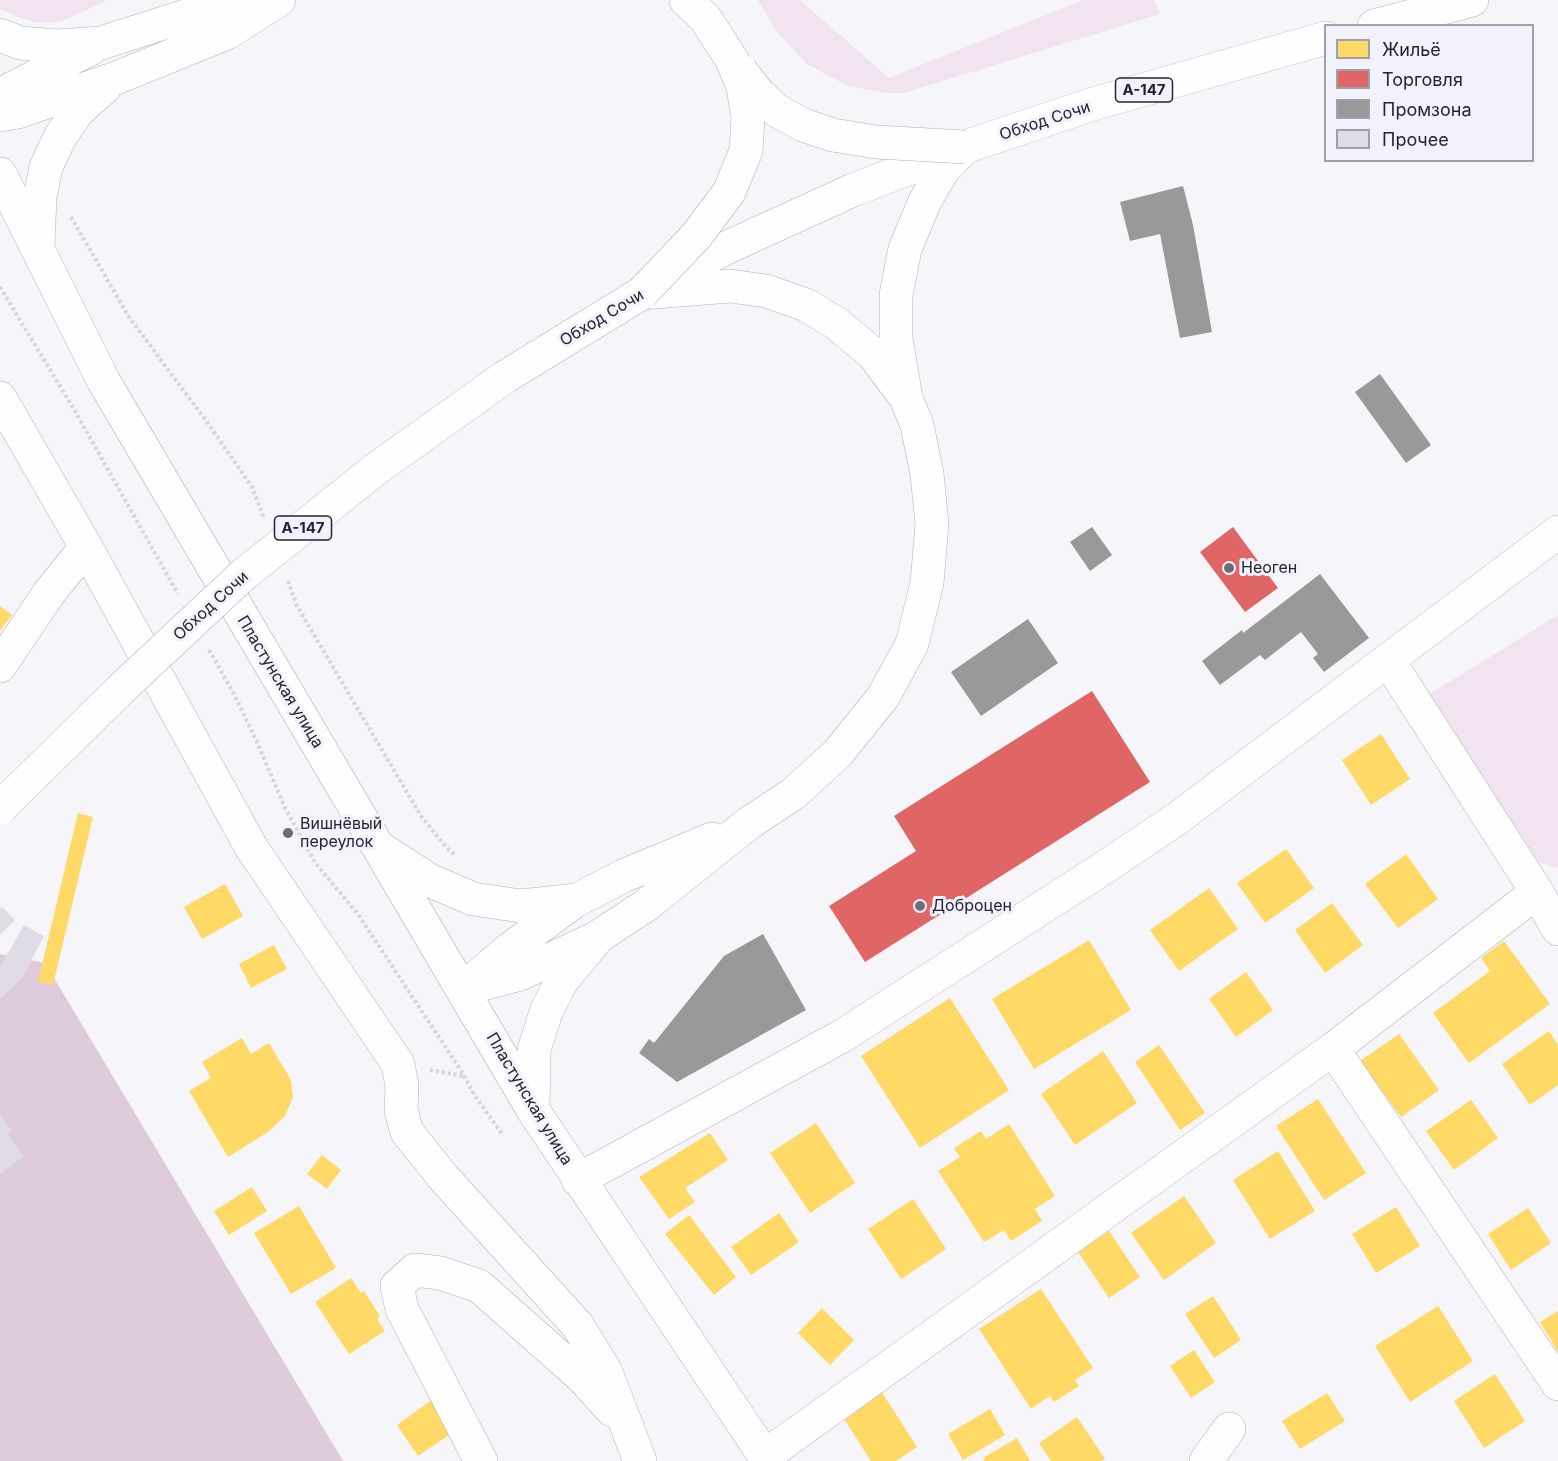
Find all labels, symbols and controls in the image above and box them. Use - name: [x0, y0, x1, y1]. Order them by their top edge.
- legend: [1324, 24, 1534, 162]
- text: Жильё: [1382, 39, 1441, 60]
- text: Торговля: [1382, 69, 1463, 90]
- road number: А-147: [1116, 78, 1172, 102]
- street label: Обход Сочи: [997, 97, 1093, 145]
- text: Промзона: [1382, 99, 1472, 120]
- text: Прочее: [1382, 129, 1449, 150]
- street label: Обход Сочи: [557, 285, 647, 351]
- road number: А-147: [274, 516, 332, 540]
- place label: Неоген: [1241, 558, 1297, 578]
- marker: Неоген: [1222, 561, 1236, 575]
- street label: Обход Сочи: [170, 567, 252, 645]
- street label: Пластунская улица: [233, 612, 327, 752]
- place label: Вишнёвый переулок: [300, 814, 382, 852]
- marker: Вишнёвый переулок: [281, 826, 295, 840]
- place label: Доброцен: [932, 896, 1012, 916]
- marker: Доброцен: [913, 899, 927, 913]
- street label: Пластунская улица: [482, 1029, 576, 1169]

